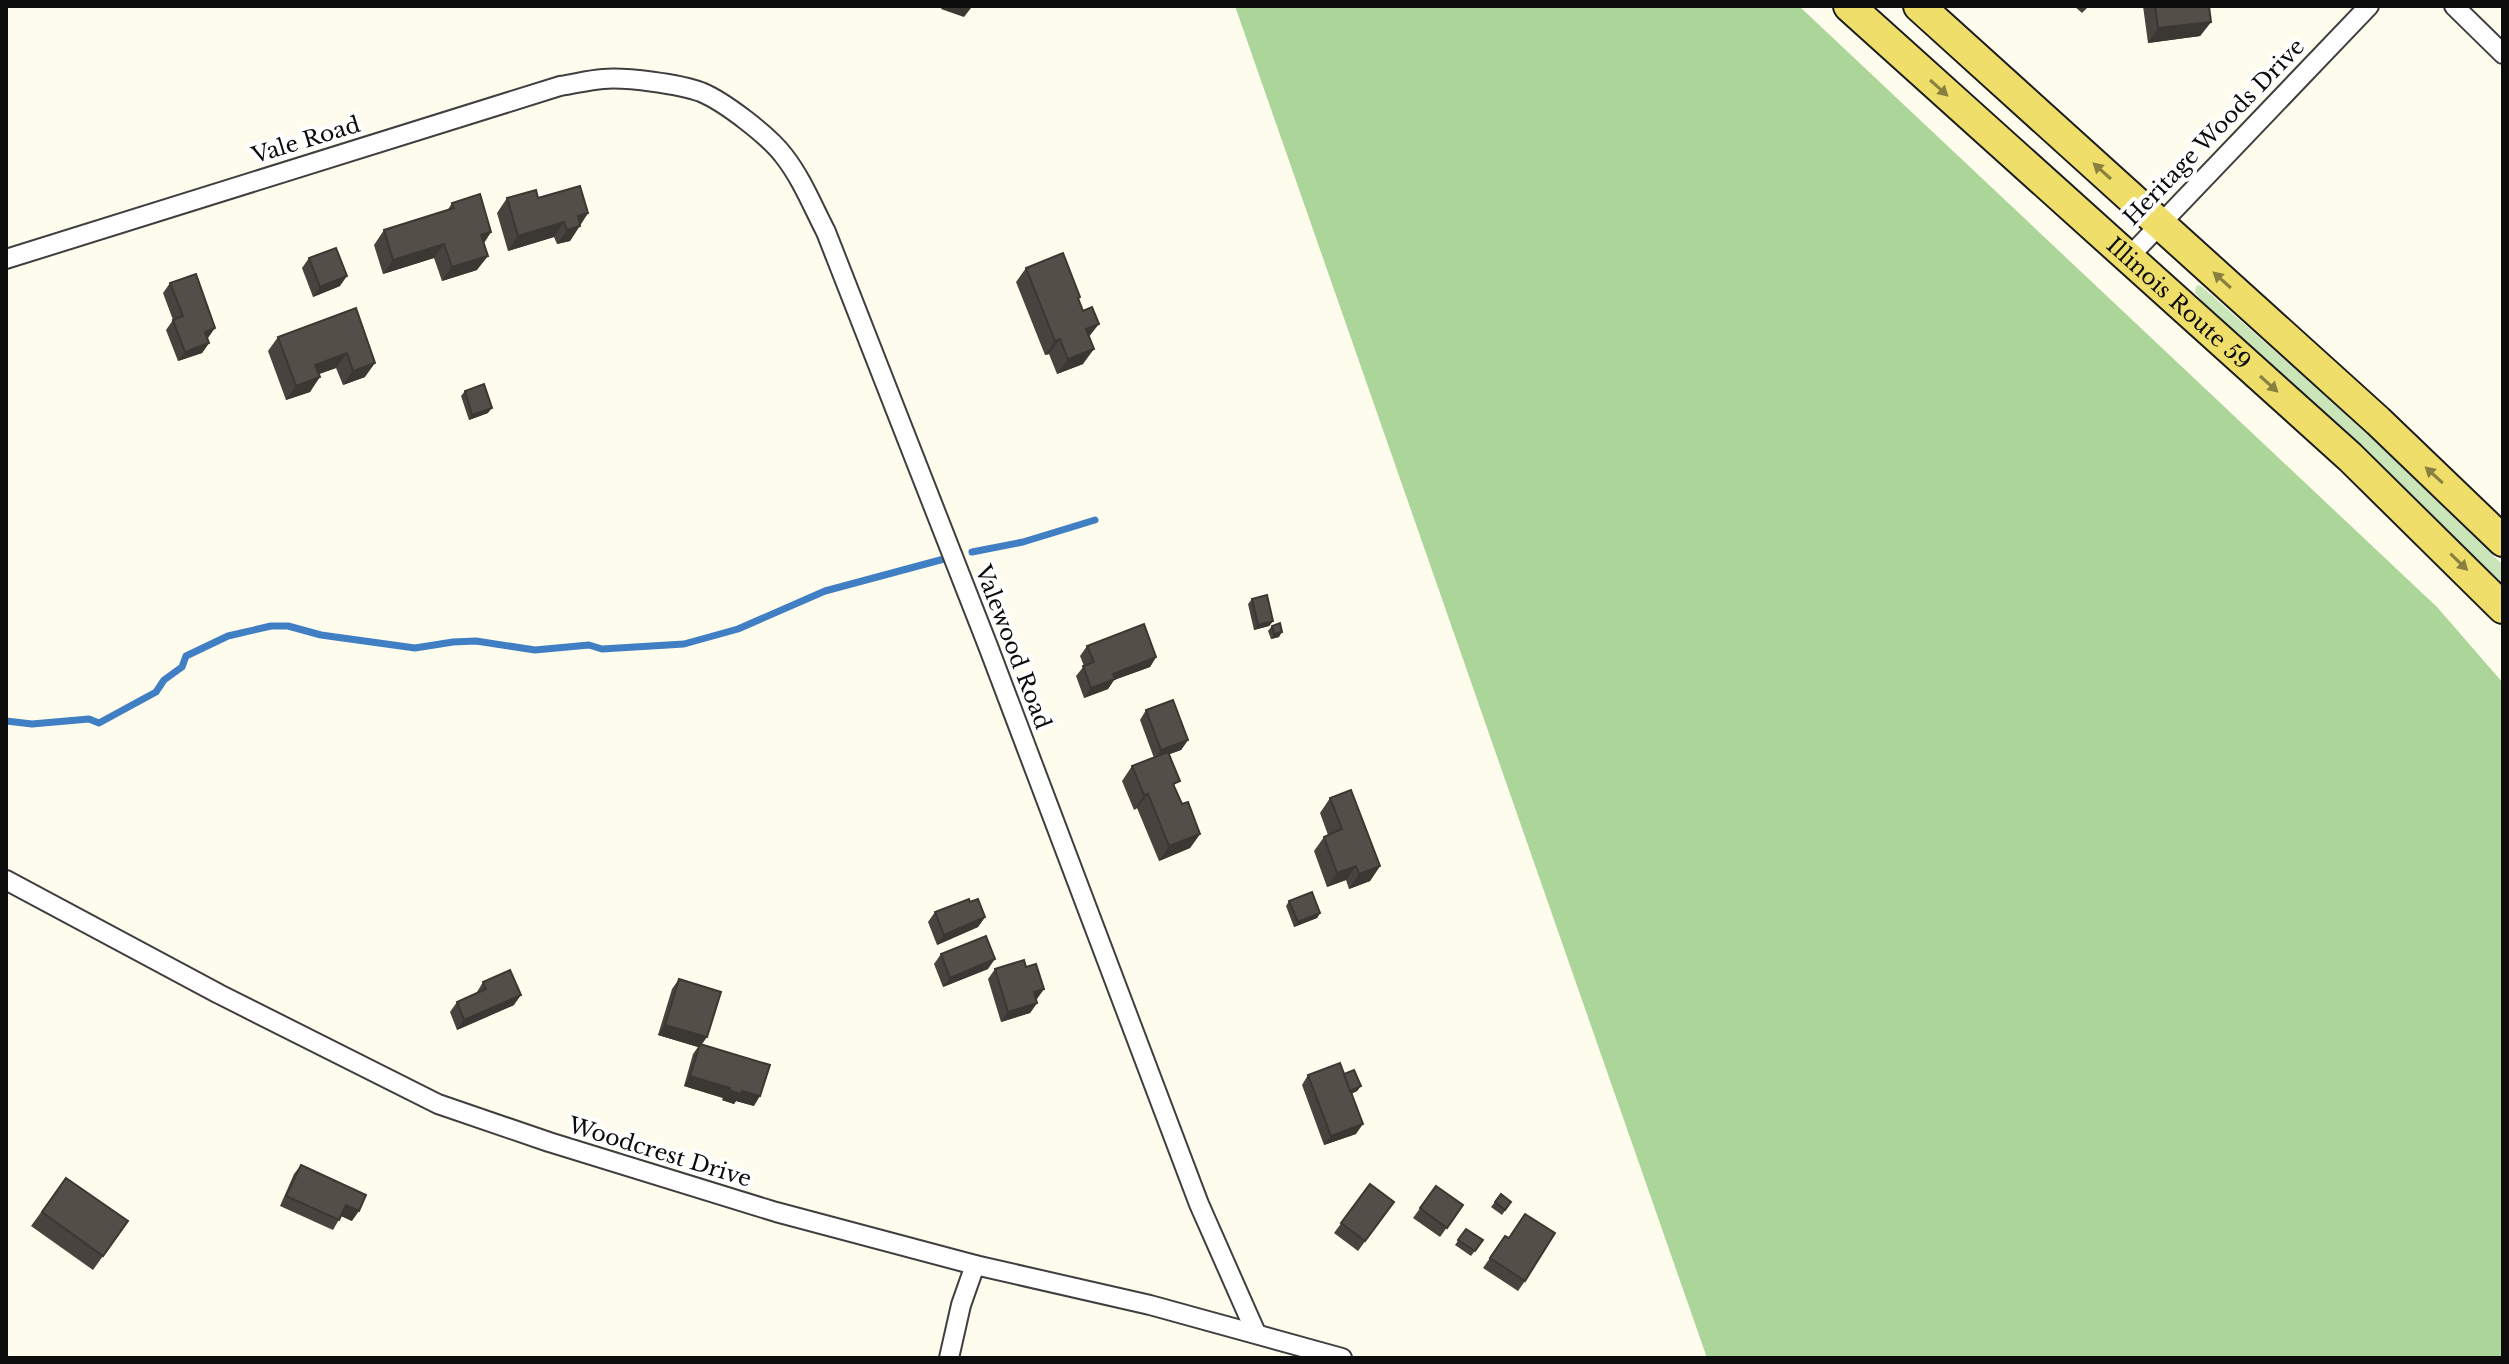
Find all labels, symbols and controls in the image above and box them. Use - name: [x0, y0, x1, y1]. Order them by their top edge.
- street label: Heritage Woods Drive: [2118, 33, 2310, 231]
- one-way arrow: [1930, 78, 1949, 96]
- street label: Vale Road: [248, 111, 364, 170]
- one-way arrow: [2093, 162, 2112, 180]
- street label: Illinois Route 59: [2101, 231, 2257, 375]
- one-way arrow: [2213, 271, 2232, 289]
- one-way arrow: [2260, 375, 2279, 393]
- one-way arrow: [2425, 466, 2444, 484]
- one-way arrow: [2449, 553, 2468, 571]
- street label: Valewood Road: [969, 560, 1057, 733]
- street label: Woodcrest Drive: [564, 1111, 755, 1193]

